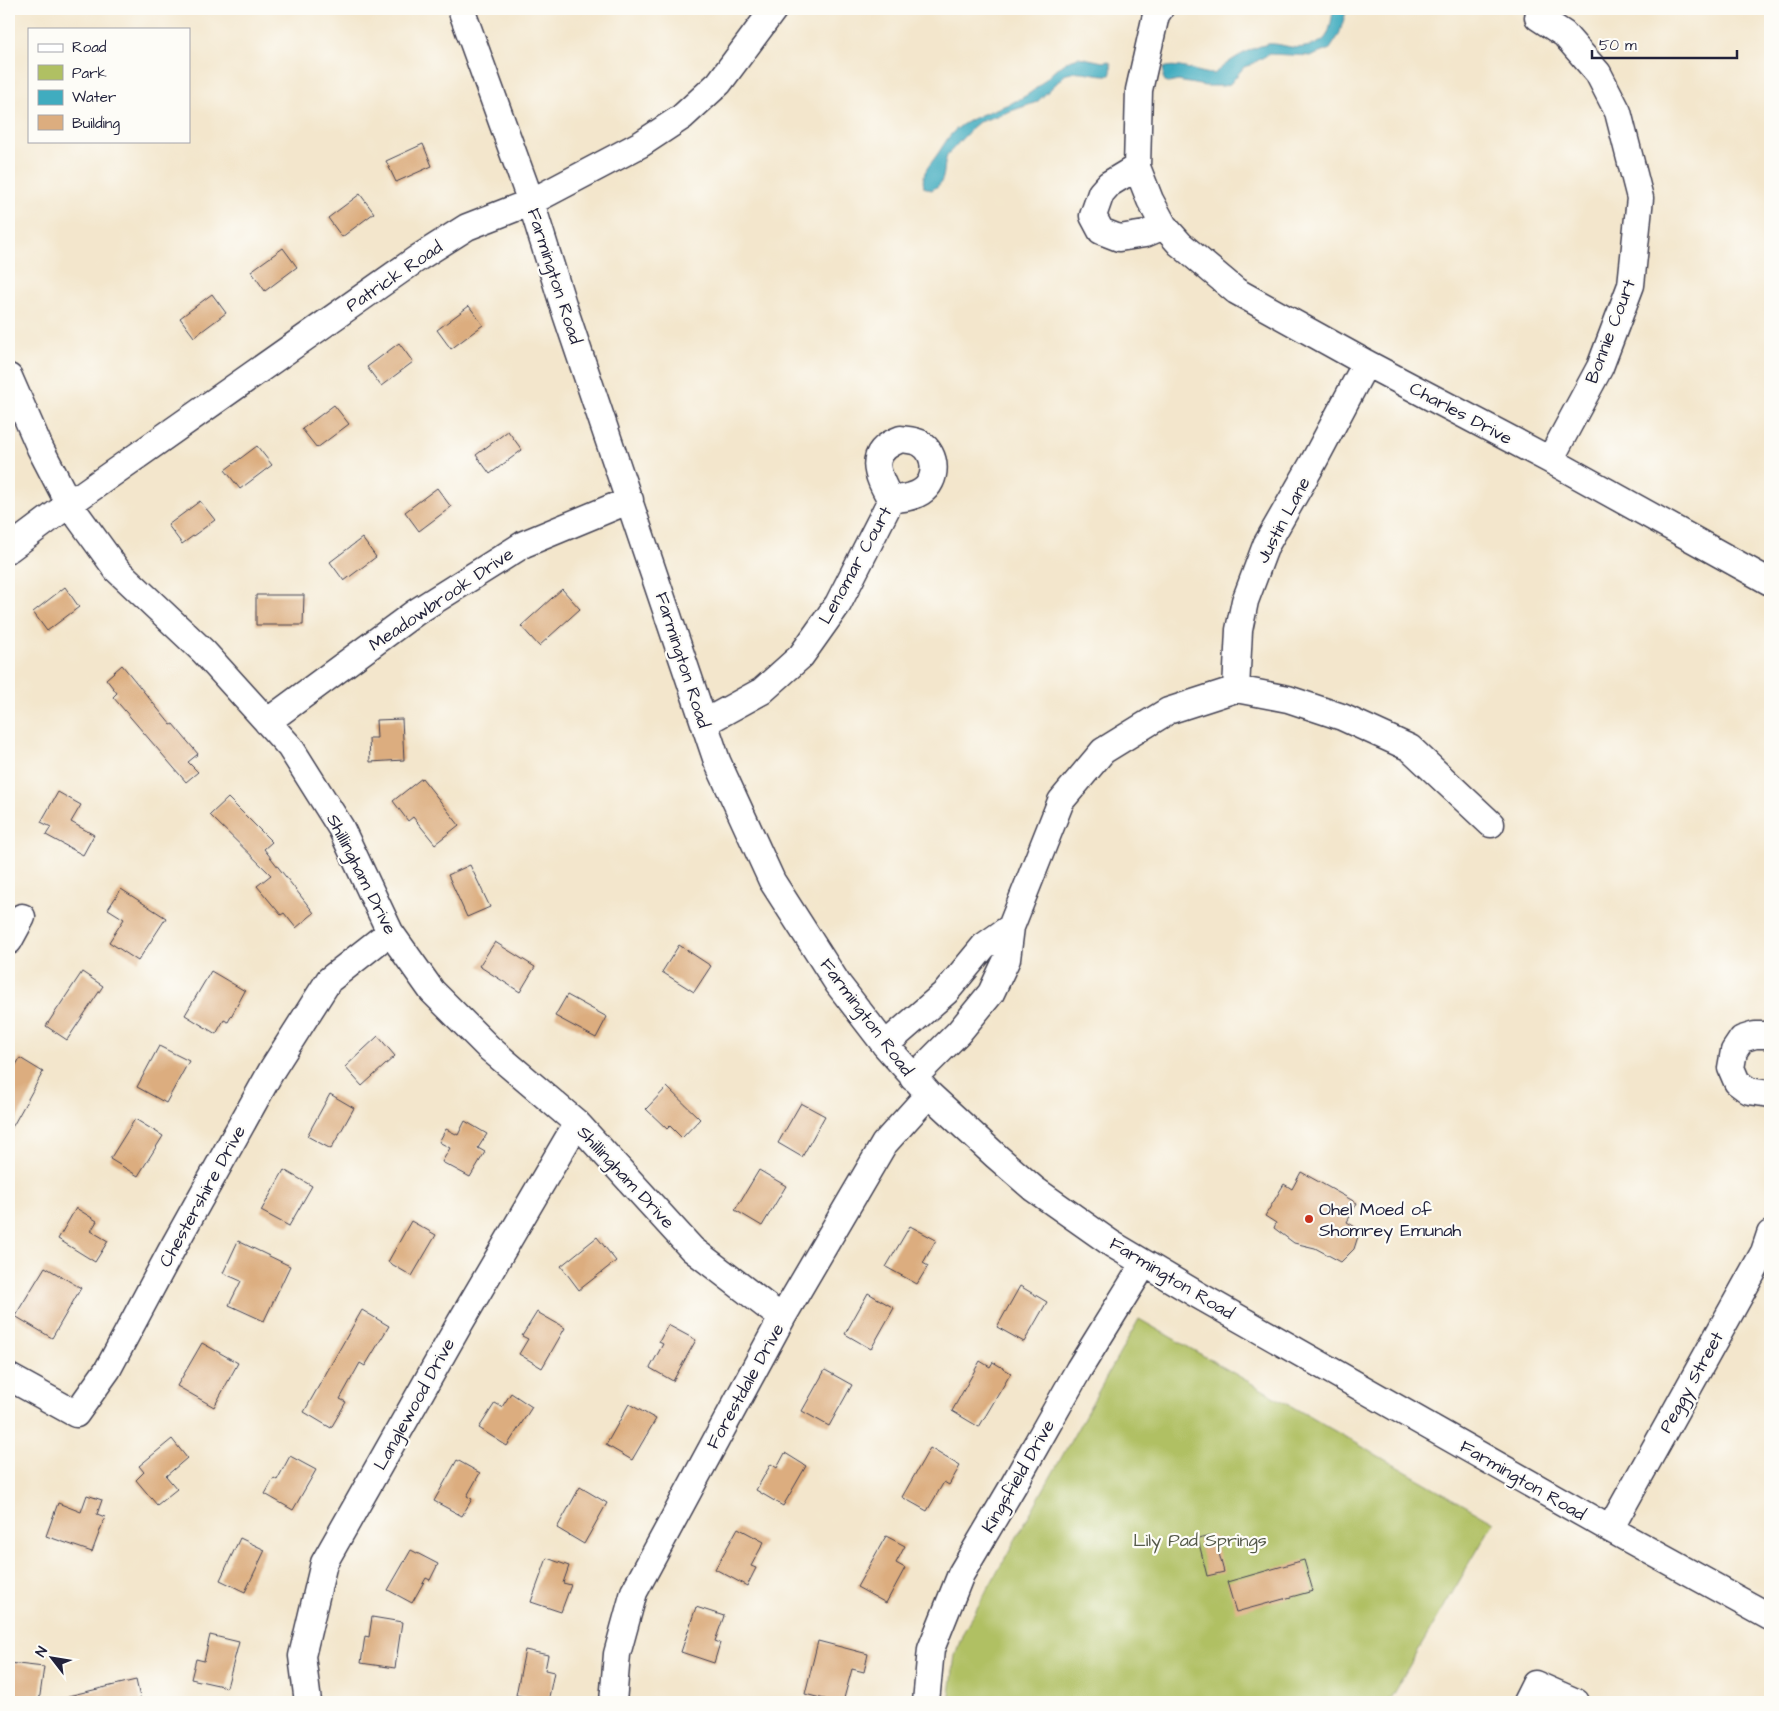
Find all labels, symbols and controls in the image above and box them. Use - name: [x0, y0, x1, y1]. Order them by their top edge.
- legend: [28, 28, 190, 142]
- scale bar: [1592, 28, 1736, 60]
- text: 50 m: [1599, 35, 1637, 56]
- text: Road: [72, 37, 107, 58]
- text: Park: [72, 63, 107, 84]
- text: Water: [72, 87, 116, 108]
- text: Building: [72, 113, 120, 135]
- street label: Farmington Road: [520, 205, 588, 348]
- street label: Patrick Road: [341, 235, 448, 318]
- street label: Bonnie Court: [1579, 275, 1642, 387]
- street label: Charles Drive: [1405, 376, 1517, 451]
- street label: Justin Lane: [1250, 473, 1317, 568]
- street label: Lenomar Court: [813, 501, 898, 629]
- street label: Meadowbrook Drive: [364, 541, 519, 657]
- street label: Farmington Road: [648, 589, 716, 732]
- street label: Shillingham Drive: [319, 809, 403, 940]
- street label: Farmington Road: [813, 953, 919, 1082]
- street label: Shillingham Drive: [571, 1120, 680, 1235]
- street label: Chestershire Drive: [153, 1121, 252, 1272]
- place label: Ohel Moed of Shomrey Emunah: [1319, 1197, 1461, 1244]
- marker: Ohel Moed of Shomrey Emunah: [1303, 1213, 1315, 1225]
- street label: Farmington Road: [1104, 1231, 1239, 1326]
- street label: Forestdale Drive: [701, 1319, 790, 1454]
- street label: Peggy Street: [1653, 1326, 1731, 1438]
- street label: Langlewood Drive: [368, 1334, 462, 1475]
- street label: Kingsfield Drive: [976, 1415, 1062, 1538]
- street label: Farmington Road: [1455, 1434, 1590, 1528]
- park label: Lily Pad Springs: [1133, 1528, 1267, 1554]
- north arrow: [28, 1634, 78, 1684]
- text: N: [31, 1643, 53, 1661]

